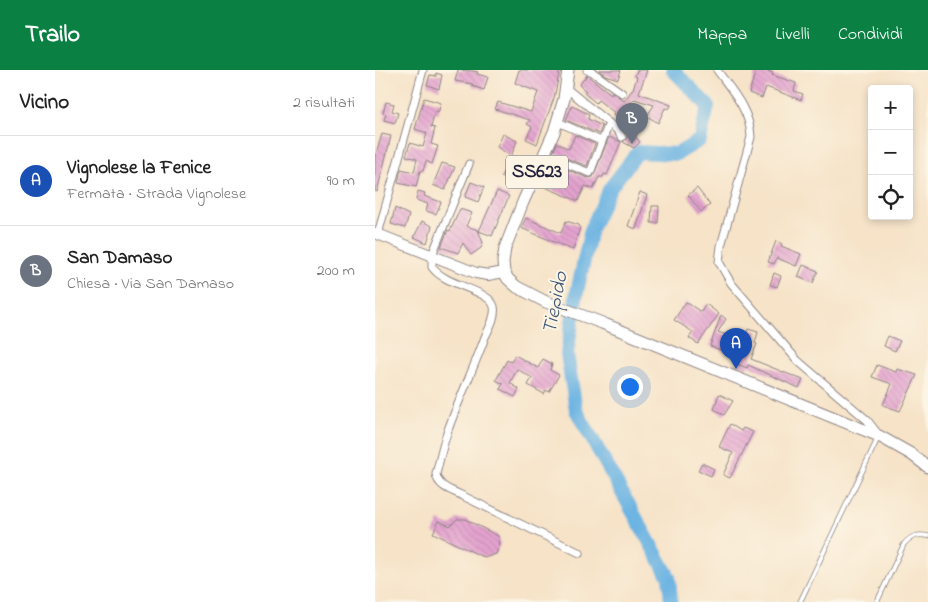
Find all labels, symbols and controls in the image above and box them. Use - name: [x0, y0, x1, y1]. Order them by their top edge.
- text: Trailo: [25, 18, 80, 53]
- text: Mappa: [697, 22, 747, 48]
- text: Livelli: [775, 22, 810, 48]
- text: Condividi: [838, 22, 903, 48]
- map controls: [868, 85, 913, 220]
- button: +: [868, 85, 913, 130]
- text: Vicino: [20, 88, 69, 118]
- text: 2 risultati: [293, 91, 355, 115]
- pin: B: [616, 103, 648, 144]
- button: −: [868, 130, 913, 175]
- text: Vignolese la Fenice: [67, 155, 211, 182]
- road number: SS623: [506, 155, 568, 188]
- text: A: [31, 169, 41, 193]
- text: 90 m: [327, 169, 355, 193]
- button: locate: [868, 175, 913, 220]
- text: Fermata · Strada Vignolese: [67, 182, 246, 206]
- text: San Damaso: [67, 245, 172, 272]
- text: B: [31, 259, 41, 283]
- text: 200 m: [317, 259, 355, 283]
- water label: Tiepido: [535, 268, 577, 337]
- text: Chiesa · Via San Damaso: [67, 272, 234, 296]
- pin: A: [720, 328, 752, 369]
- your location: [617, 374, 643, 400]

